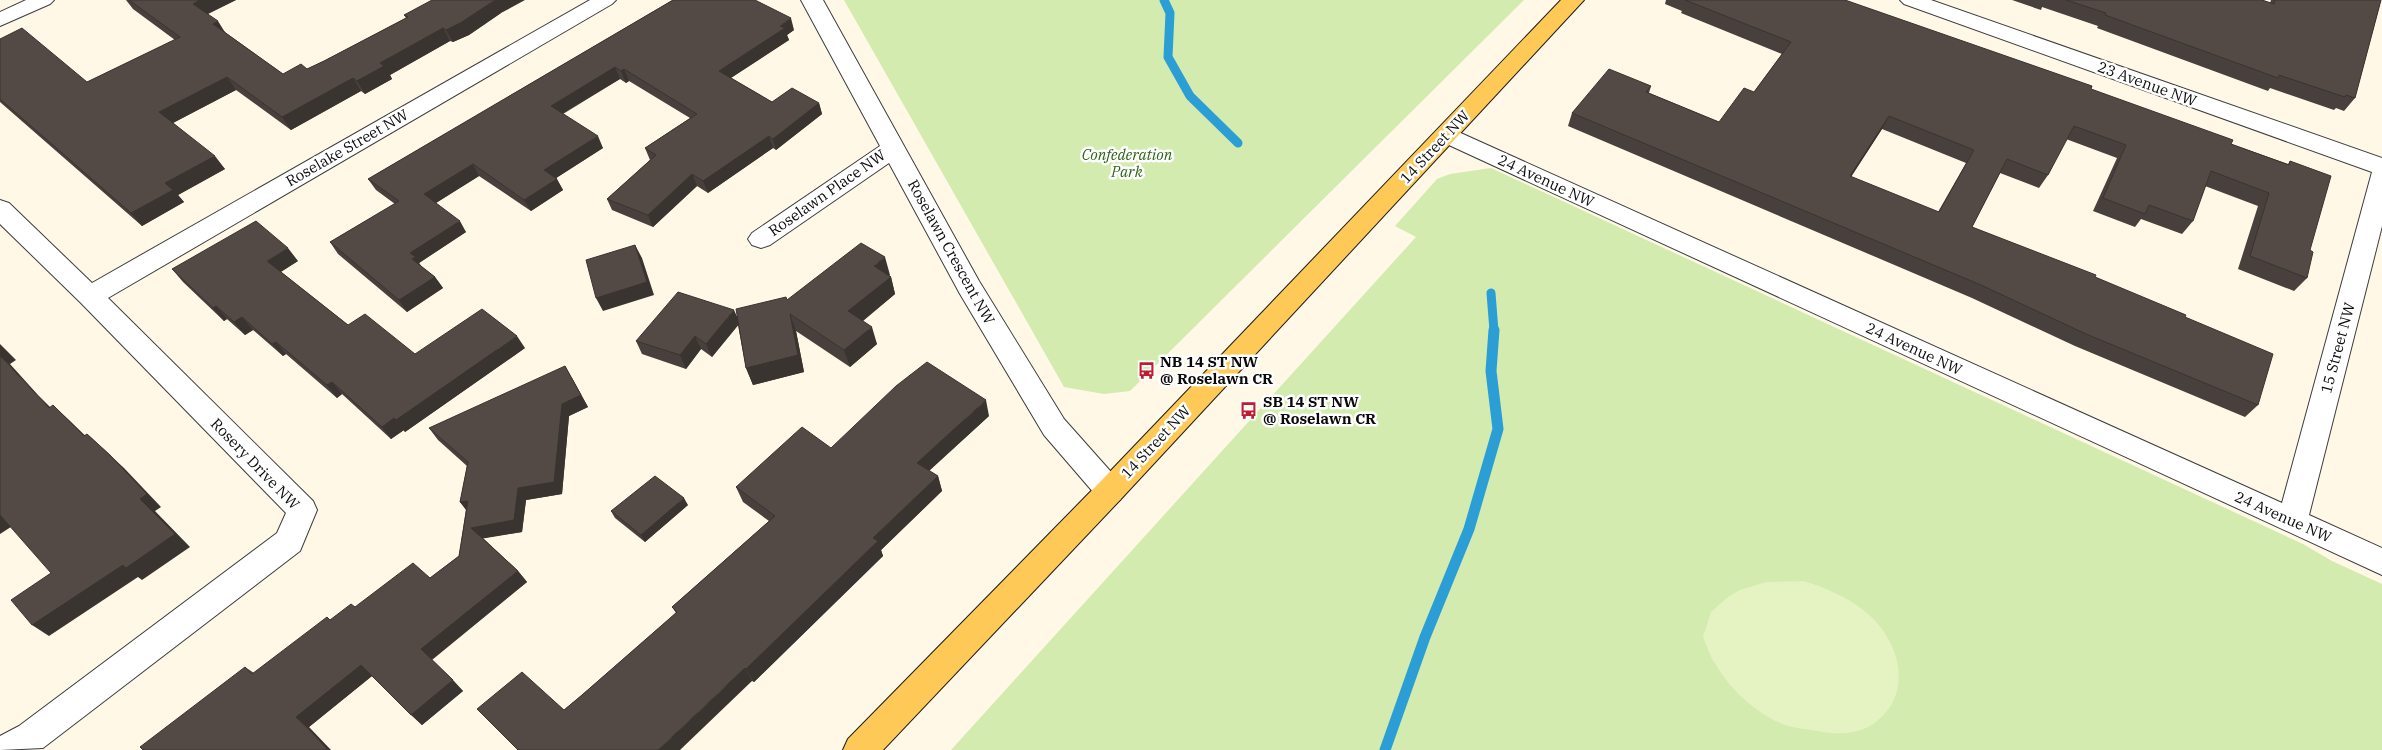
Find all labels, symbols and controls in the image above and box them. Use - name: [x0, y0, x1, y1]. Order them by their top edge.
- street label: 23 Avenue NW: [2095, 57, 2200, 110]
- street label: Roselake Street NW: [282, 105, 412, 190]
- street label: 14 Street NW: [1396, 106, 1474, 187]
- street label: Roselawn Place NW: [765, 145, 889, 240]
- park label: Confederation Park: [1082, 145, 1173, 181]
- street label: 24 Avenue NW: [1495, 150, 1598, 211]
- street label: Roselawn Crescent NW: [904, 176, 999, 328]
- street label: 15 Street NW: [2316, 300, 2359, 395]
- street label: 24 Avenue NW: [1863, 318, 1966, 379]
- place label: NB 14 ST NW @ Roselawn CR: [1160, 352, 1273, 388]
- bus stop icon: NB 14 ST NW @ Roselawn CR: [1136, 361, 1156, 381]
- place label: SB 14 ST NW @ Roselawn CR: [1263, 392, 1376, 428]
- street label: 14 Street NW: [1117, 401, 1195, 482]
- bus stop icon: SB 14 ST NW @ Roselawn CR: [1239, 401, 1259, 421]
- street label: Rosery Drive NW: [207, 414, 304, 514]
- street label: 24 Avenue NW: [2232, 487, 2335, 547]

